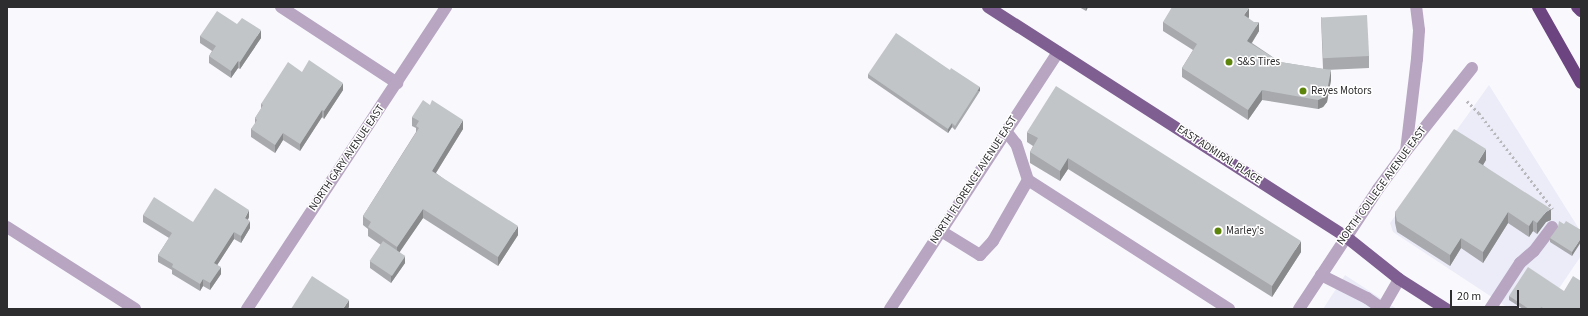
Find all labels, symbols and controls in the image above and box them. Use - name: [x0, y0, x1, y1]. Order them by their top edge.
- place label: S&S Tires: [1237, 55, 1280, 69]
- marker: S&S Tires: [1224, 57, 1234, 67]
- place label: Reyes Motors: [1311, 84, 1372, 98]
- marker: Reyes Motors: [1298, 86, 1308, 96]
- street label: NORTH GARY AVENUE EAST: [307, 102, 387, 214]
- street label: NORTH FLORENCE AVENUE EAST: [928, 114, 1020, 246]
- street label: EAST ADMIRAL PLACE: [1174, 123, 1264, 187]
- street label: NORTH COLLEGE AVENUE EAST: [1335, 124, 1429, 248]
- place label: Marley's: [1226, 224, 1264, 238]
- marker: Marley's: [1213, 226, 1223, 236]
- scale bar: [1452, 282, 1521, 308]
- text: 20 m: [1457, 288, 1481, 305]

